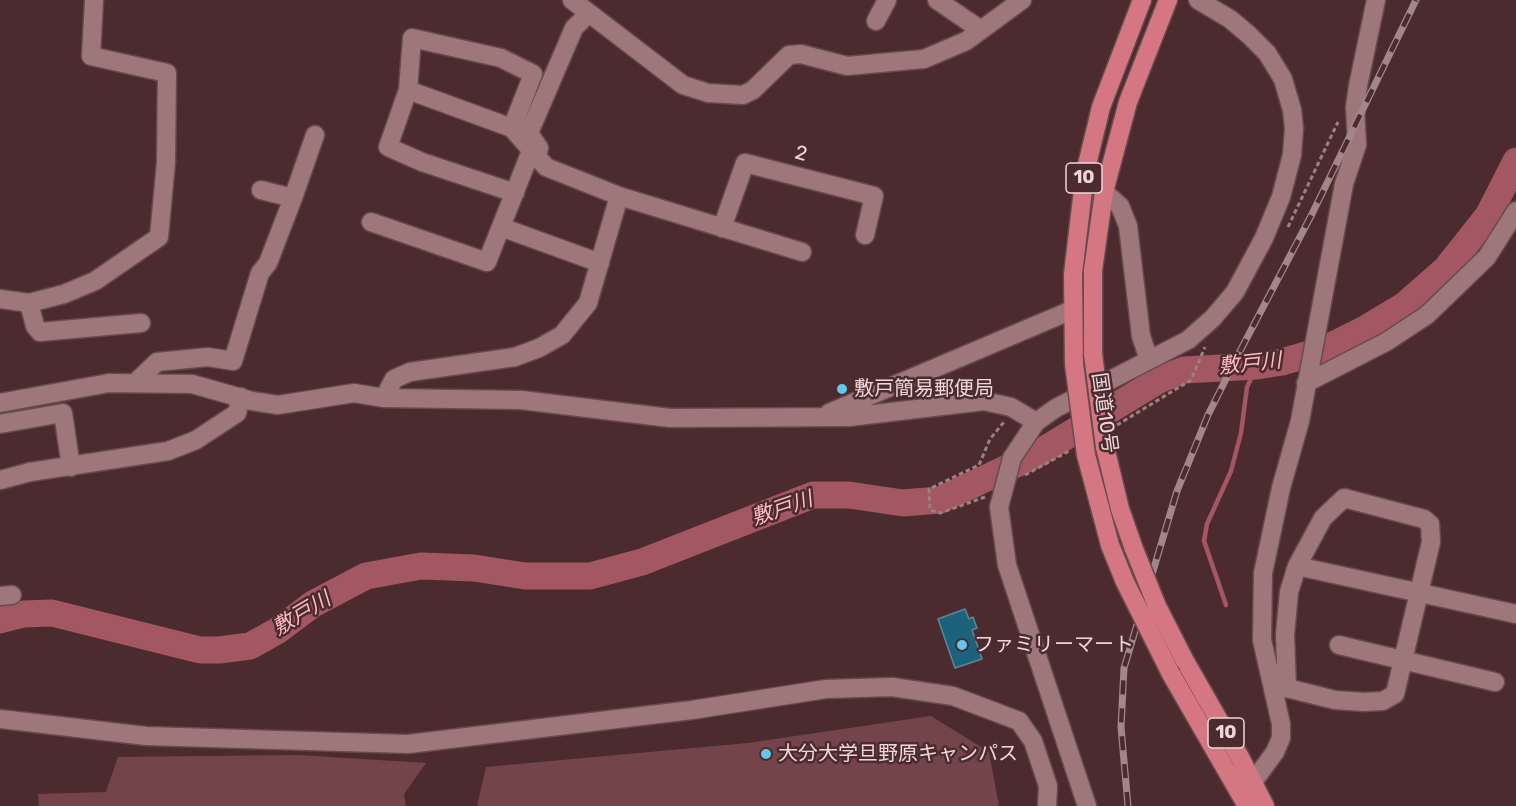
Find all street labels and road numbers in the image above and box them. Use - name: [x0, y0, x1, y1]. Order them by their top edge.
- street label: 2: [792, 141, 810, 167]
- road number: 10: [1066, 163, 1102, 193]
- street label: 国道10号: [1086, 371, 1122, 455]
- road number: 10: [1208, 718, 1244, 748]

